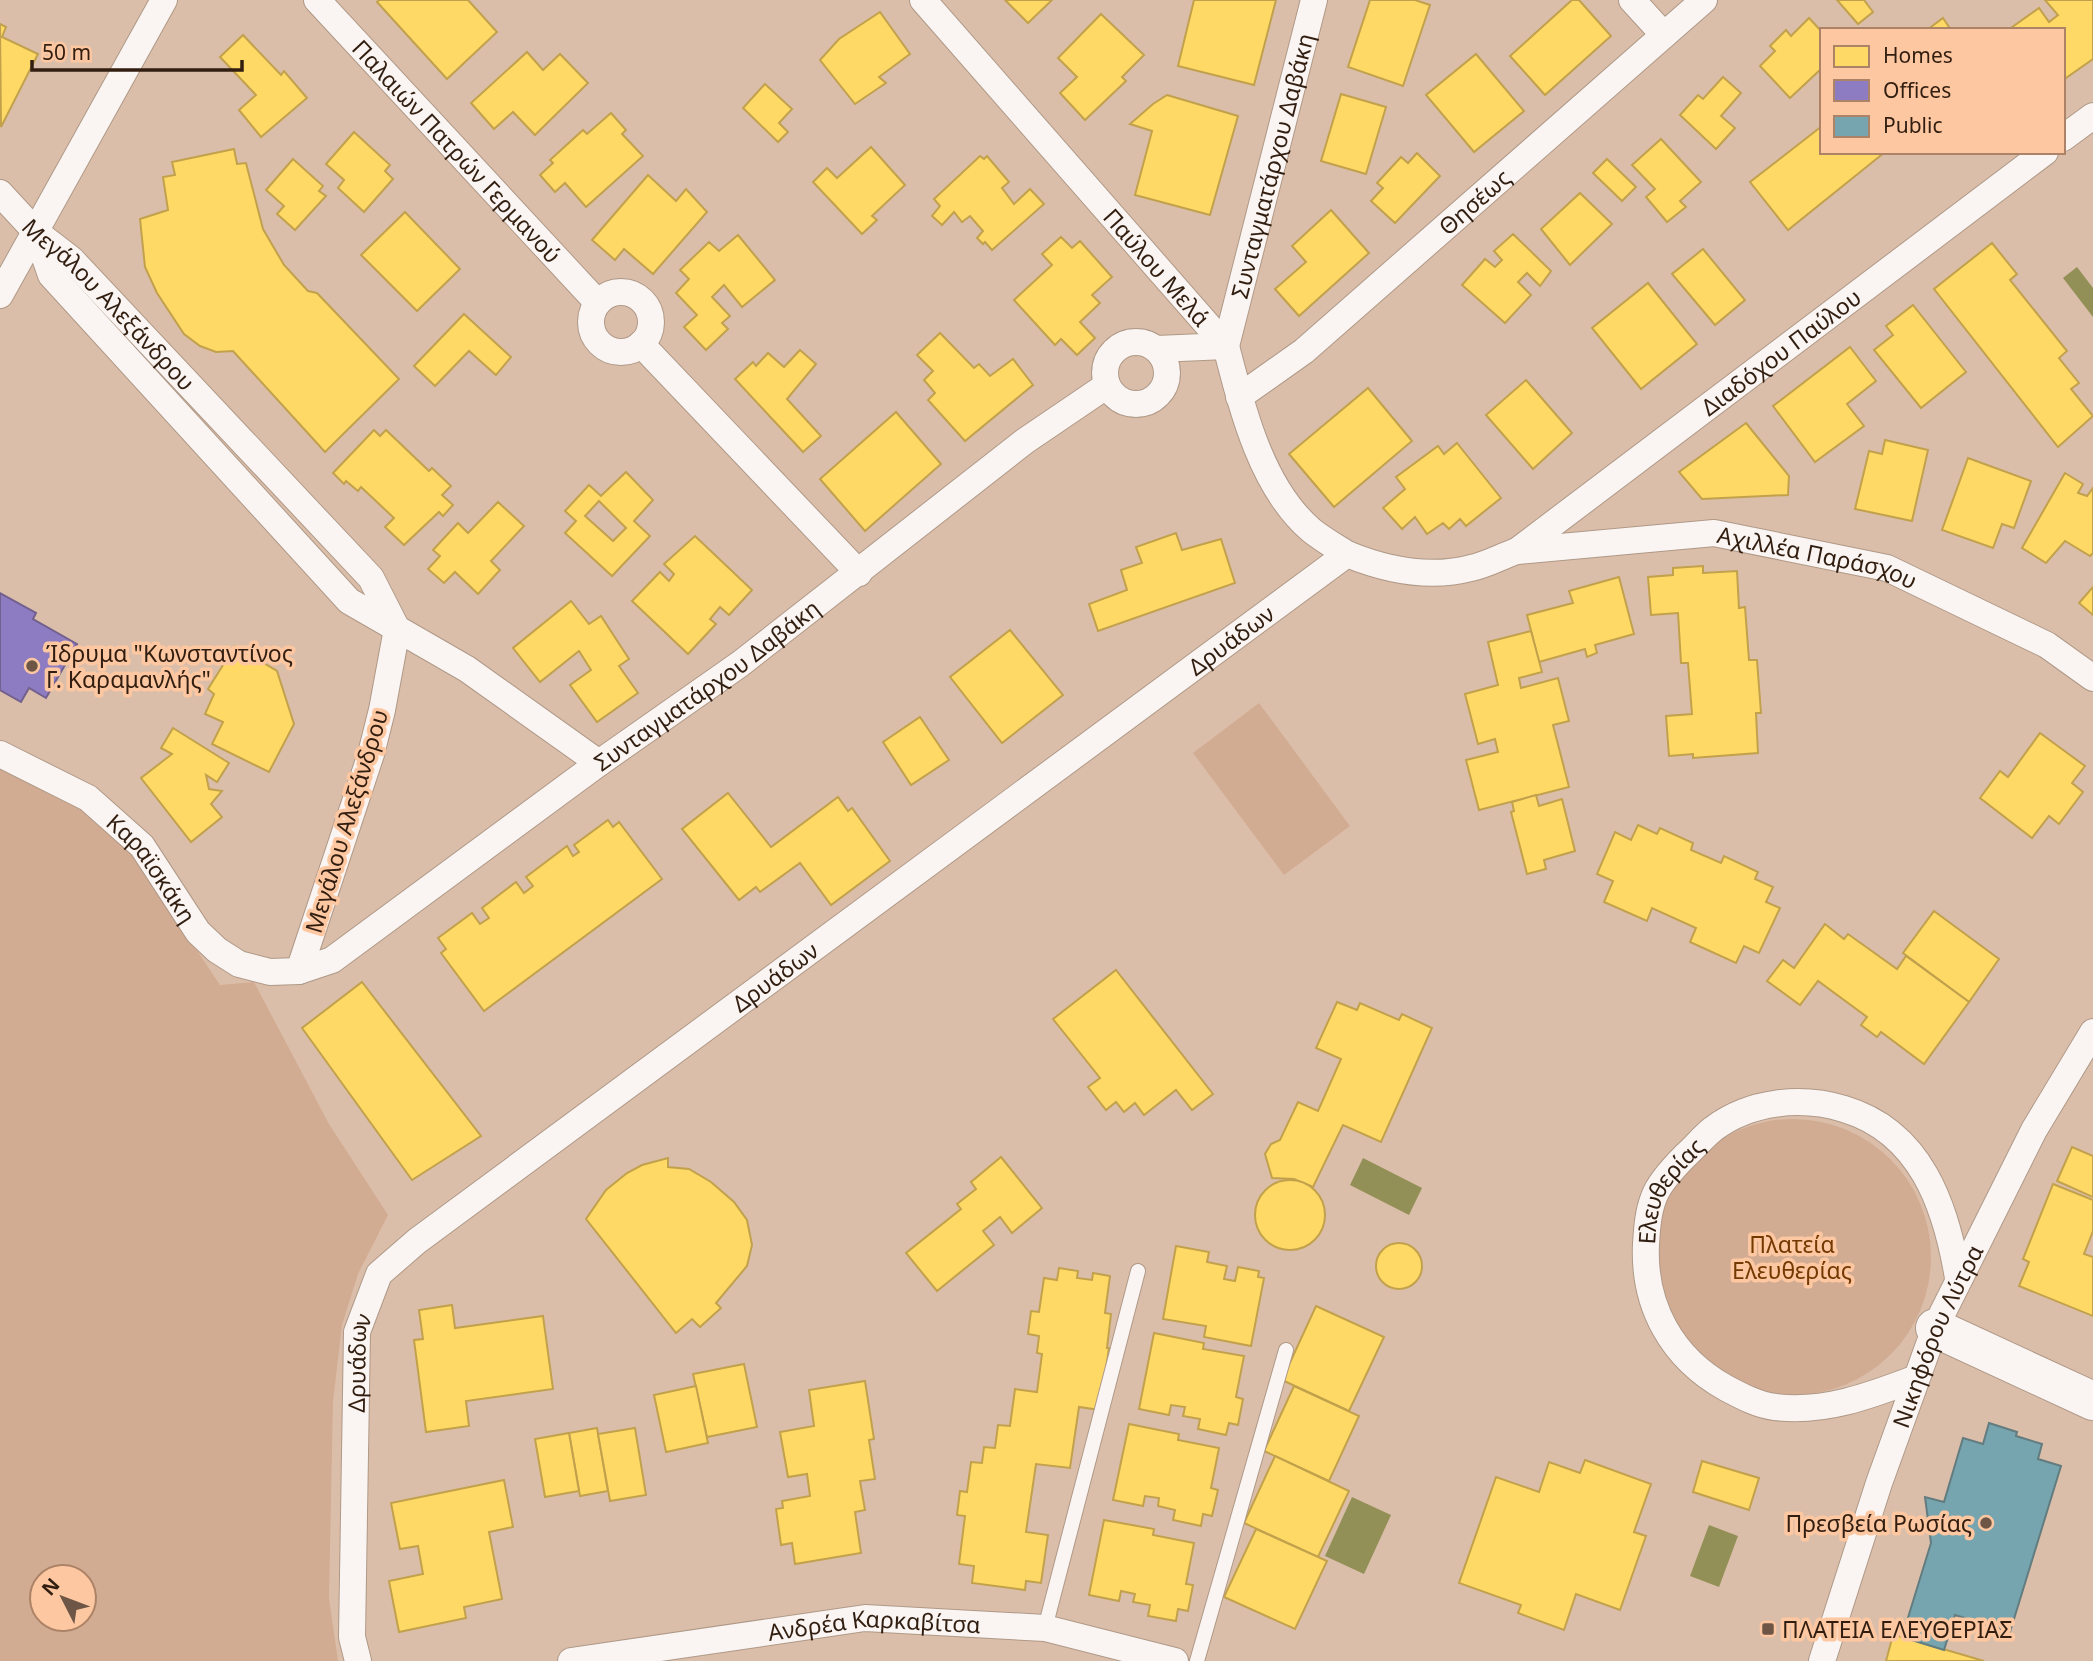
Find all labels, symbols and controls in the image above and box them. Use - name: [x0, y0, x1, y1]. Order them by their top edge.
- scale bar: [32, 28, 242, 72]
- legend: [1820, 28, 2065, 154]
- street label: Συνταγματάρχου Δαβάκη: [1223, 30, 1321, 302]
- street label: Παλαιών Πατρών Γερμανού: [345, 32, 569, 270]
- text: 50 m: [42, 38, 91, 66]
- text: Homes: [1883, 41, 1953, 69]
- text: Offices: [1883, 76, 1951, 104]
- text: Public: [1883, 111, 1943, 139]
- street label: Θησέως: [1431, 161, 1517, 242]
- street label: Παύλου Μελά: [1096, 201, 1217, 333]
- street label: Μεγάλου Αλεξάνδρου: [15, 211, 203, 397]
- street label: Διαδόχου Παύλου: [1694, 281, 1867, 423]
- street label: Αχιλλέα Παράσχου: [1715, 518, 1923, 596]
- street label: Συνταγματάρχου Δαβάκη: [587, 592, 826, 778]
- street label: Δρυάδων: [1181, 597, 1281, 682]
- place label: Ίδρυμα "Κωνσταντίνος Γ. Καραμανλής": [46, 637, 293, 695]
- marker: Ίδρυμα "Κωνσταντίνος Γ. Καραμανλής": [24, 658, 40, 674]
- street label: Μεγάλου Αλεξάνδρου: [297, 705, 395, 937]
- street label: Καραϊσκάκη: [100, 806, 204, 929]
- street label: Δρυάδων: [725, 934, 825, 1019]
- street label: Ελευθερίας: [1630, 1131, 1711, 1245]
- park label: Πλατεία Ελευθερίας: [1732, 1228, 1852, 1286]
- street label: Νικηφόρου Λύτρα: [1884, 1239, 1990, 1432]
- street label: Δρυάδων: [340, 1308, 379, 1413]
- place label: Πρεσβεία Ρωσίας: [1785, 1507, 1972, 1539]
- marker: Πρεσβεία Ρωσίας: [1978, 1515, 1994, 1531]
- north arrow: [28, 1563, 98, 1633]
- text: N: [36, 1572, 65, 1601]
- street label: Ανδρέα Καρκαβίτσα: [766, 1602, 981, 1648]
- place label: ΠΛΑΤΕΙΑ ΕΛΕΥΘΕΡΙΑΣ: [1782, 1613, 2012, 1645]
- marker: ΠΛΑΤΕΙΑ ΕΛΕΥΘΕΡΙΑΣ: [1760, 1621, 1776, 1637]

